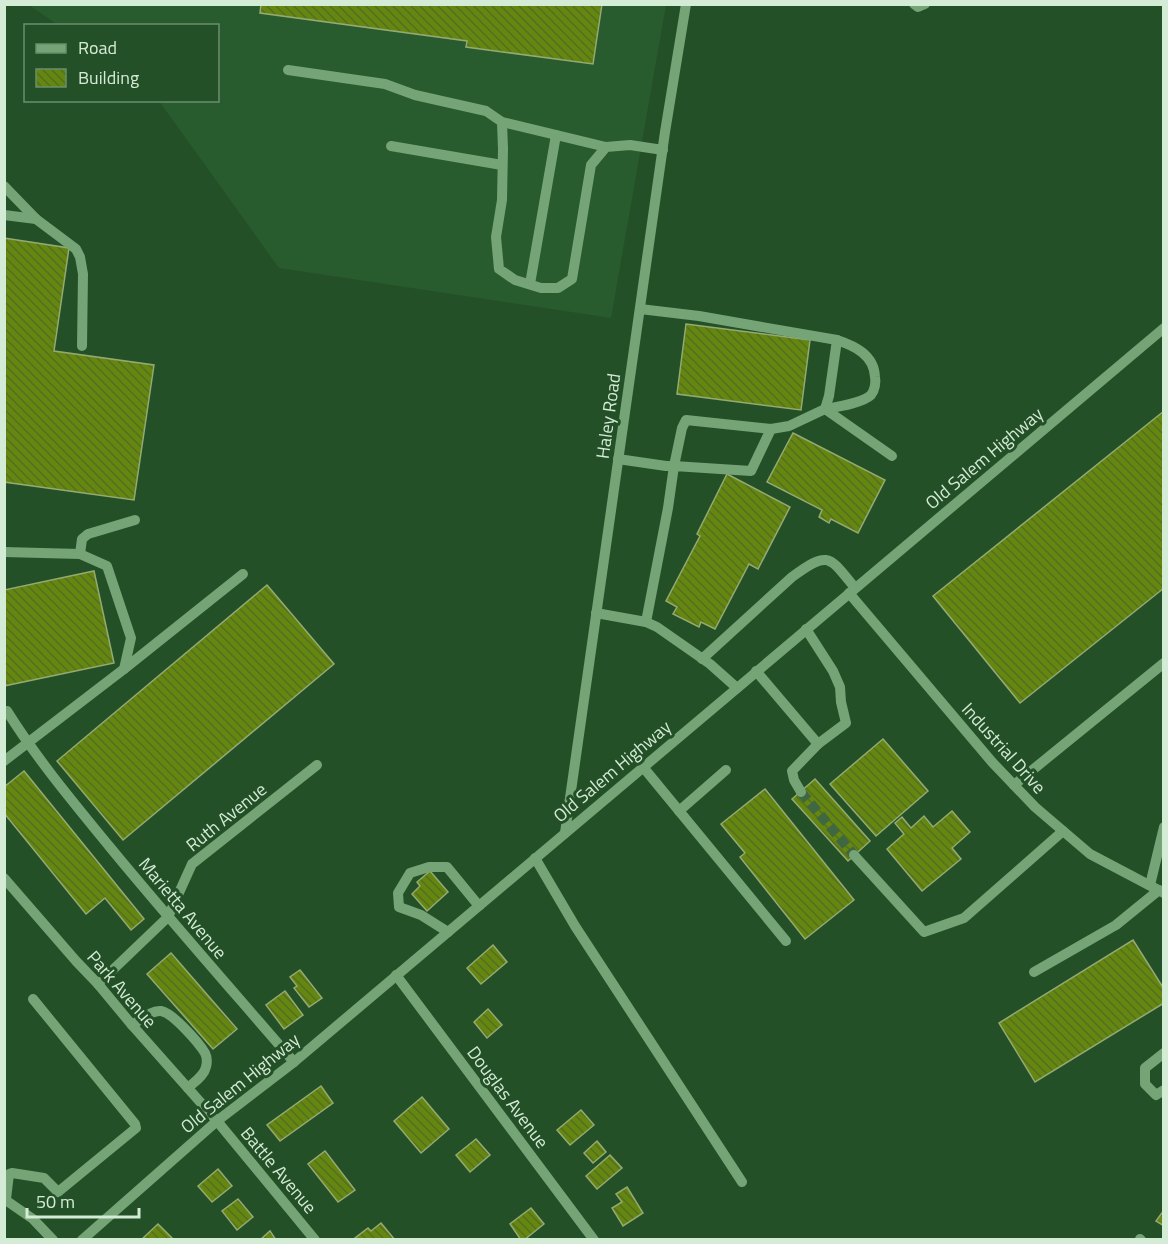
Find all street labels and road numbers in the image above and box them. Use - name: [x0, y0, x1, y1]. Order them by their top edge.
- street label: Haley Road: [589, 372, 627, 460]
- street label: Old Salem Highway: [919, 400, 1049, 515]
- street label: Industrial Drive: [956, 696, 1052, 800]
- street label: Old Salem Highway: [547, 713, 677, 828]
- street label: Ruth Avenue: [180, 776, 272, 858]
- street label: Marietta Avenue: [132, 851, 234, 965]
- street label: Park Avenue: [81, 944, 163, 1034]
- street label: Old Salem Highway: [174, 1026, 306, 1140]
- street label: Douglas Avenue: [461, 1040, 555, 1154]
- street label: Battle Avenue: [235, 1121, 323, 1219]

